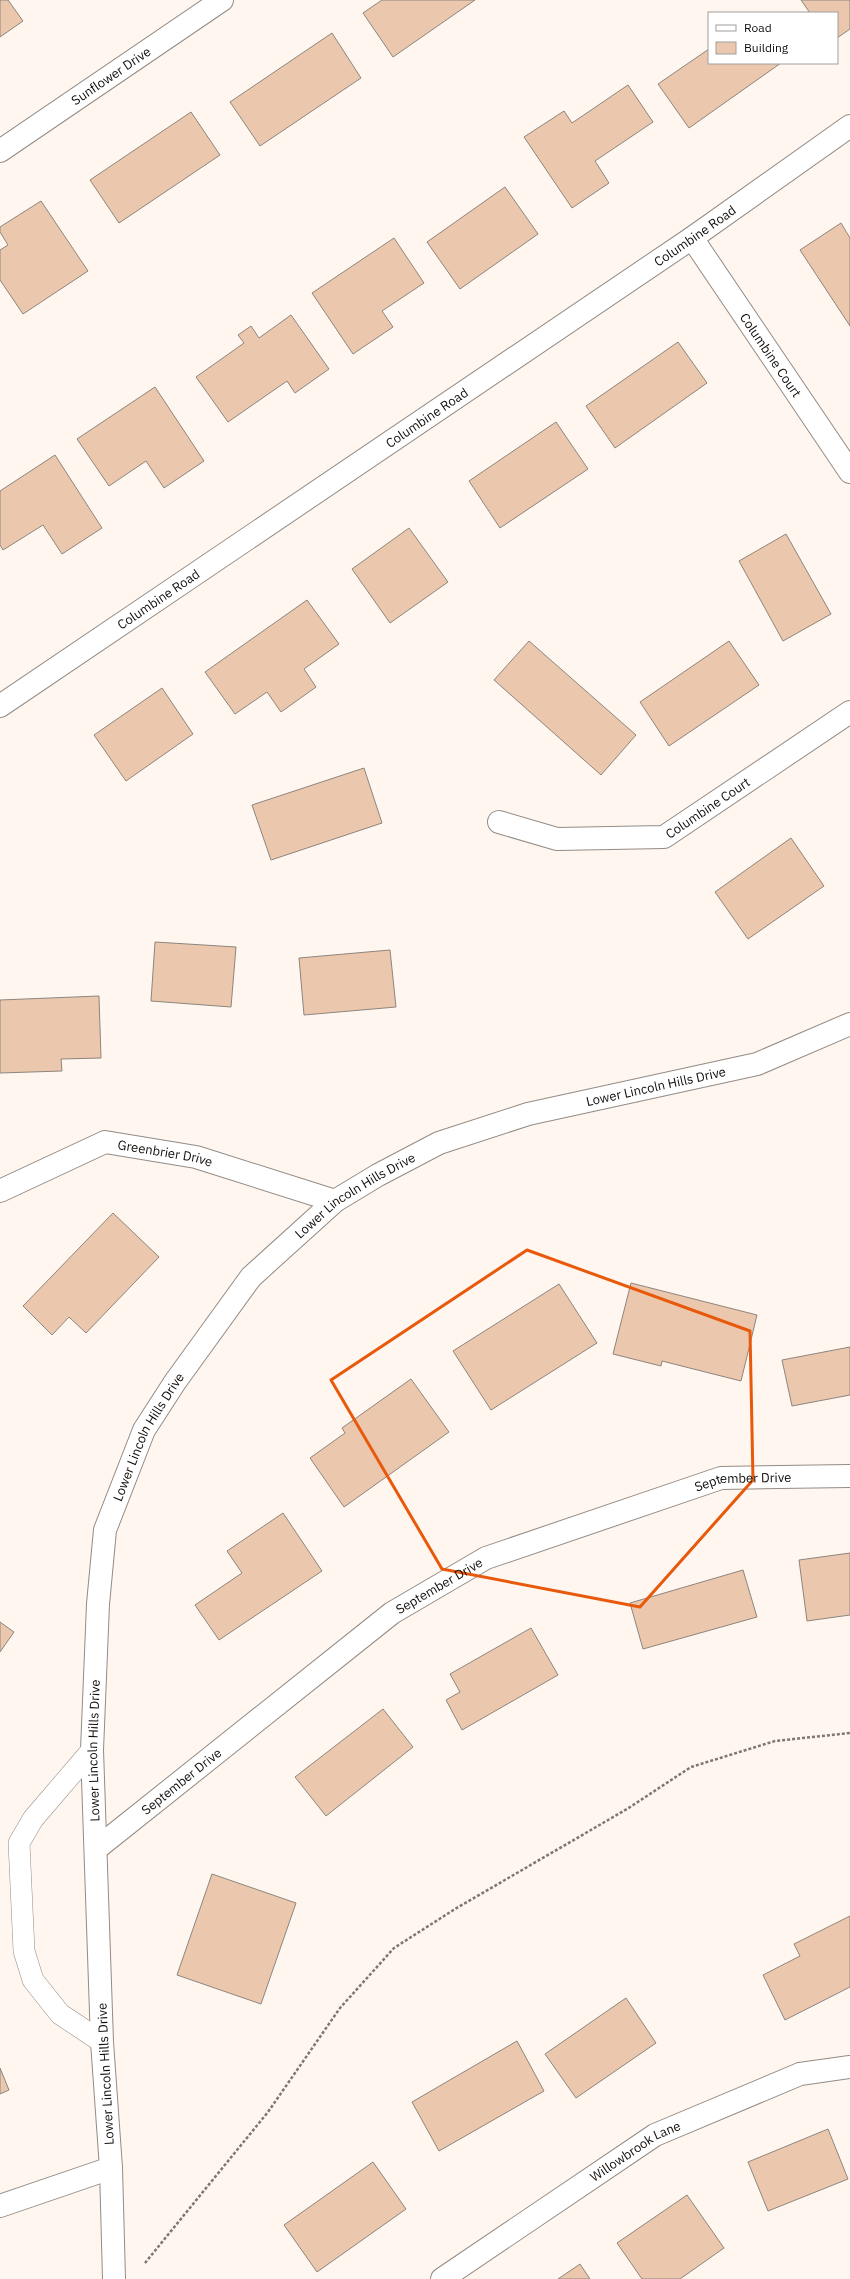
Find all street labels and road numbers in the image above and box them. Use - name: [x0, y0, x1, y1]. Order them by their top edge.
- street label: Sunflower Drive: [68, 43, 154, 109]
- street label: Columbine Road: [651, 202, 739, 270]
- street label: Columbine Court: [736, 310, 805, 401]
- street label: Columbine Road: [382, 384, 471, 452]
- street label: Columbine Road: [114, 565, 203, 633]
- street label: Columbine Court: [662, 774, 753, 843]
- street label: Lower Lincoln Hills Drive: [585, 1063, 727, 1110]
- street label: Greenbrier Drive: [116, 1136, 215, 1171]
- street label: Lower Lincoln Hills Drive: [291, 1149, 418, 1242]
- street label: Lower Lincoln Hills Drive: [109, 1369, 188, 1504]
- street label: September Drive: [692, 1469, 791, 1495]
- street label: September Drive: [393, 1554, 486, 1618]
- street label: Lower Lincoln Hills Drive: [84, 1679, 104, 1822]
- street label: September Drive: [138, 1744, 225, 1819]
- street label: Lower Lincoln Hills Drive: [93, 2002, 118, 2146]
- street label: Willowbrook Lane: [587, 2117, 683, 2186]

